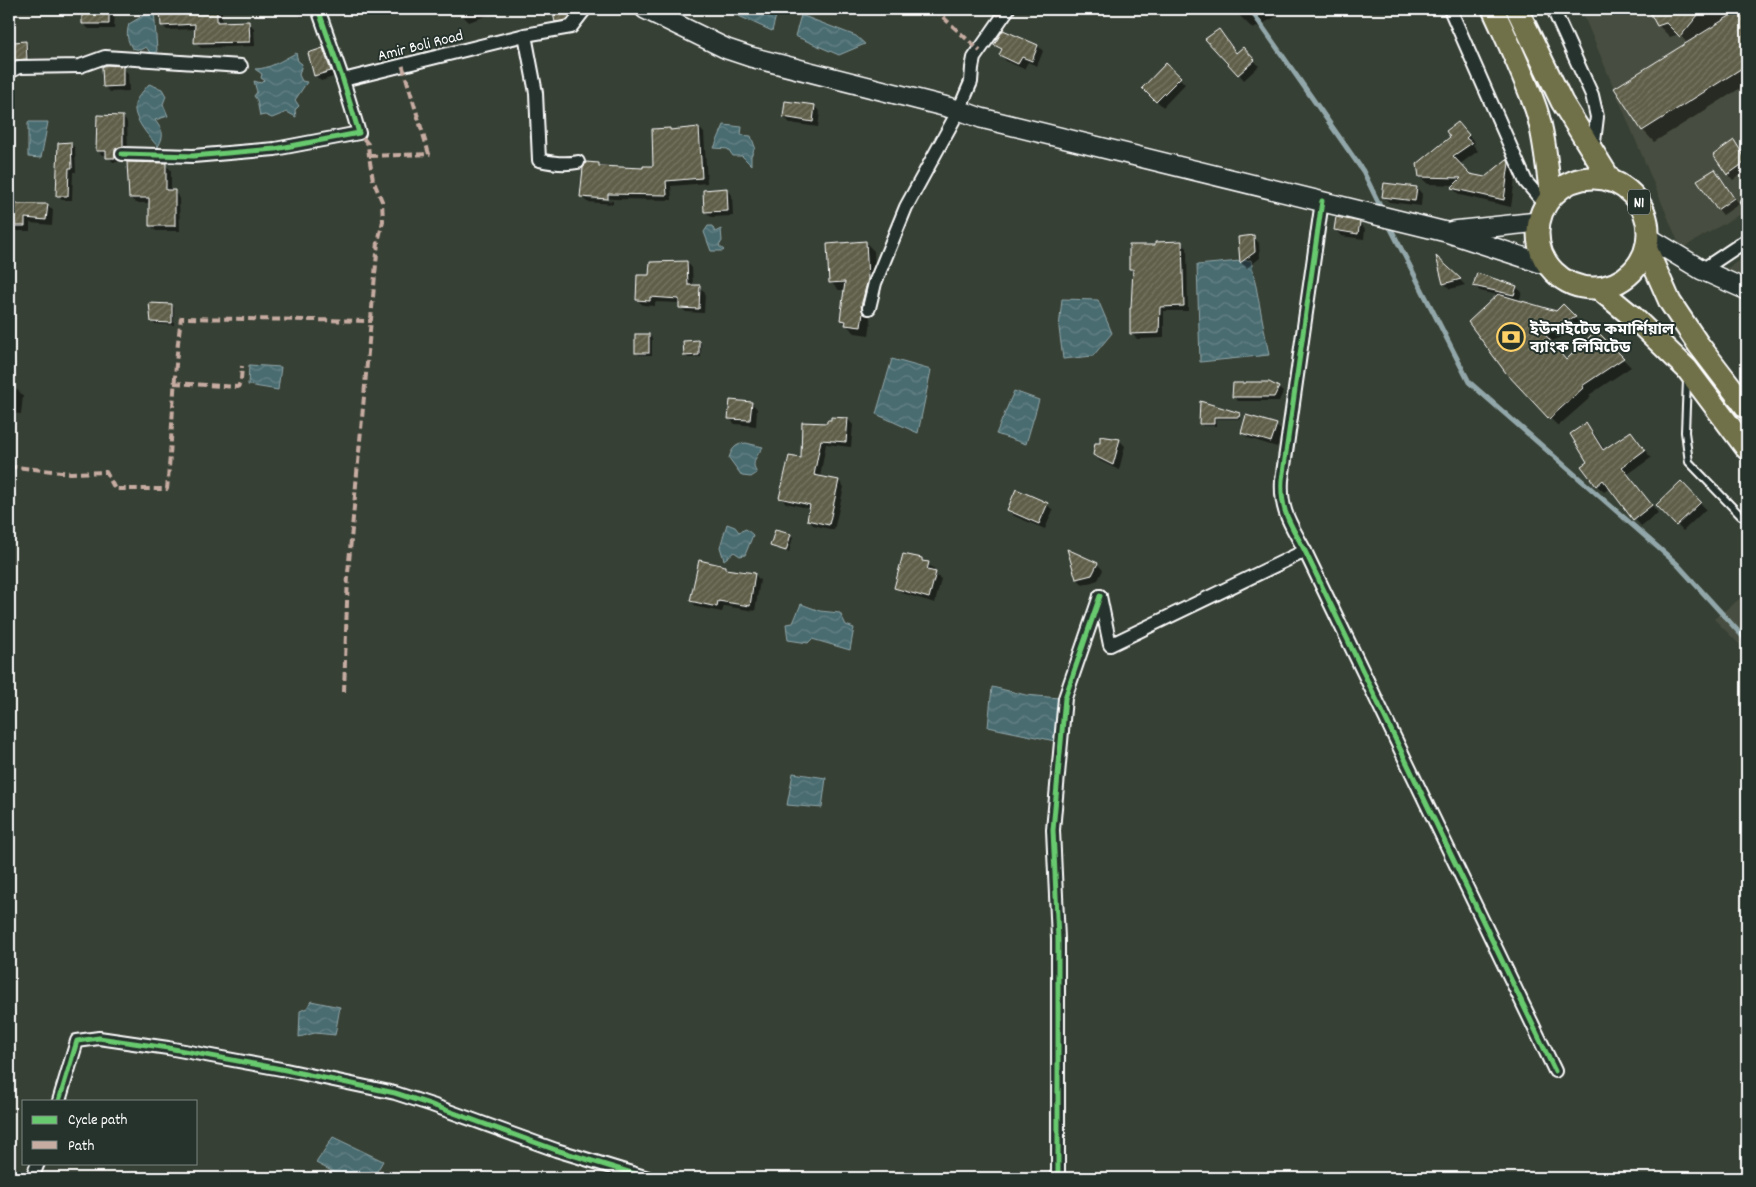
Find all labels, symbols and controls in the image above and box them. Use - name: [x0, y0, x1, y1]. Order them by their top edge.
- street label: Amir Boli Road: [375, 25, 466, 68]
- road number: N1: [1628, 190, 1650, 214]
- place label: ইউনাইটেড কমার্শিয়াল ব্যাংক লিমিটেড: [1529, 319, 1675, 360]
- bank icon: ইউনাইটেড কমার্শিয়াল ব্যাংক লিমিটেড: [1496, 322, 1526, 352]
- legend: [22, 1100, 198, 1164]
- text: Cycle path: [68, 1110, 128, 1132]
- text: Path: [68, 1136, 94, 1158]

